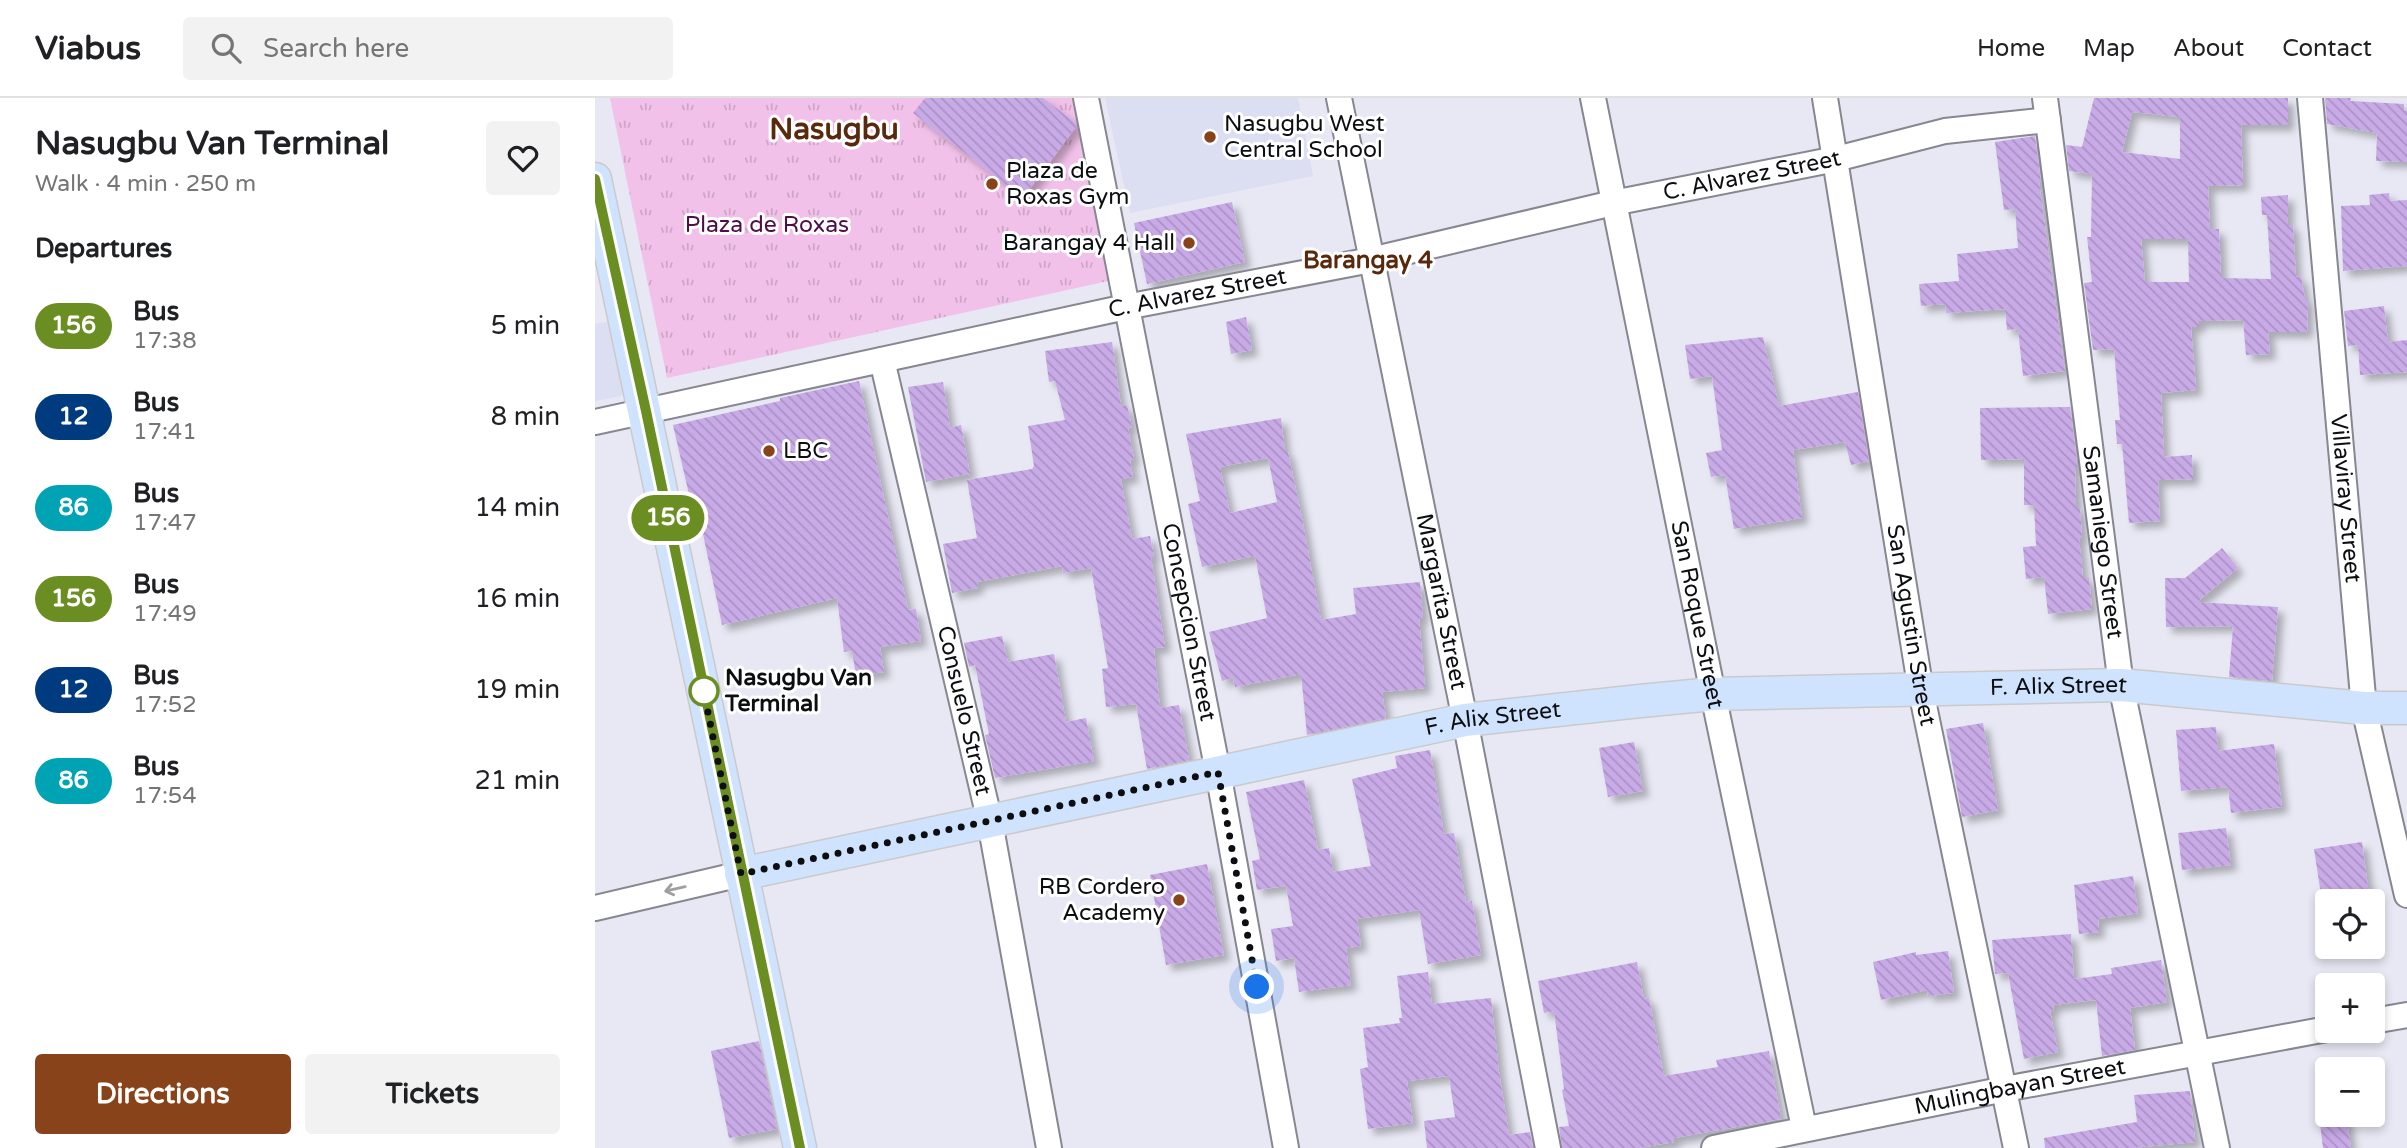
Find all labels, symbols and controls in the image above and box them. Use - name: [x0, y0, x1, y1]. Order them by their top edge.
- search box: [183, 17, 673, 80]
- text: Viabus: [35, 29, 141, 68]
- icon: search: [207, 29, 245, 67]
- text: Search here: [263, 33, 409, 64]
- text: Home: [1977, 34, 2045, 63]
- text: Map: [2083, 34, 2135, 63]
- text: About: [2173, 34, 2244, 63]
- text: Contact: [2282, 34, 2372, 63]
- place label: Nasugbu West Central School: [1224, 110, 1385, 164]
- district label: Nasugbu: [769, 111, 899, 148]
- button: heart: [486, 121, 560, 195]
- text: Nasugbu Van Terminal: [35, 124, 389, 163]
- marker: Nasugbu West Central School: [1202, 129, 1218, 145]
- street label: C. Alvarez Street: [1661, 144, 1844, 207]
- place label: Plaza de Roxas Gym: [1006, 157, 1129, 211]
- text: Walk · 4 min · 250 m: [35, 170, 256, 198]
- marker: Plaza de Roxas Gym: [984, 176, 1000, 192]
- park label: Plaza de Roxas: [685, 211, 849, 239]
- place label: Barangay 4 Hall: [1003, 229, 1175, 257]
- text: Departures: [35, 233, 172, 264]
- marker: Barangay 4 Hall: [1181, 235, 1197, 251]
- district label: Barangay 4: [1303, 246, 1433, 275]
- street label: C. Alvarez Street: [1106, 263, 1289, 324]
- text: Bus: [133, 296, 179, 327]
- text: 5 min: [491, 310, 560, 341]
- text: 156: [51, 311, 96, 340]
- text: 17:38: [133, 327, 197, 355]
- text: Bus: [133, 387, 179, 418]
- text: 8 min: [491, 401, 560, 432]
- text: 12: [58, 402, 89, 431]
- street label: Villaviray Street: [2324, 413, 2367, 584]
- text: 17:41: [133, 418, 197, 446]
- place label: LBC: [783, 437, 828, 465]
- marker: LBC: [761, 443, 777, 459]
- street label: Samaniego Street: [2076, 444, 2129, 641]
- text: Bus: [133, 478, 179, 509]
- text: 14 min: [474, 492, 560, 523]
- text: 86: [58, 493, 89, 522]
- line badge: 156: [628, 495, 708, 541]
- text: 156: [645, 503, 691, 532]
- text: 17:47: [133, 509, 197, 537]
- street label: Margarita Street: [1410, 511, 1473, 693]
- street label: San Roque Street: [1664, 518, 1730, 711]
- street label: Concepcion Street: [1156, 521, 1222, 724]
- street label: San Agustin Street: [1880, 522, 1942, 728]
- text: Bus: [133, 569, 179, 600]
- text: 16 min: [474, 583, 560, 614]
- text: 156: [51, 584, 96, 613]
- text: 17:49: [133, 600, 197, 628]
- street label: Consuelo Street: [931, 623, 997, 798]
- text: Bus: [133, 660, 179, 691]
- place label: Nasugbu Van Terminal: [724, 664, 872, 718]
- street label: F. Alix Street: [1990, 671, 2128, 702]
- text: 19 min: [474, 674, 560, 705]
- text: 12: [58, 675, 89, 704]
- marker: Nasugbu Van Terminal: [689, 676, 719, 706]
- text: 17:52: [133, 691, 197, 719]
- street label: F. Alix Street: [1422, 696, 1562, 742]
- text: Bus: [133, 751, 179, 782]
- text: 21 min: [474, 765, 560, 796]
- text: 86: [58, 766, 89, 795]
- text: 17:54: [133, 782, 197, 810]
- place label: RB Cordero Academy: [1039, 873, 1165, 927]
- one-way arrow: [664, 883, 687, 897]
- map controls: [2315, 889, 2385, 1127]
- button: locate: [2315, 889, 2385, 959]
- marker: RB Cordero Academy: [1171, 892, 1187, 908]
- your location: [1239, 969, 1274, 1004]
- button: +: [2315, 973, 2385, 1043]
- street label: Mulingbayan Street: [1912, 1053, 2128, 1121]
- button: Directions: [35, 1054, 291, 1134]
- button: Tickets: [305, 1054, 560, 1134]
- button: −: [2315, 1057, 2385, 1127]

